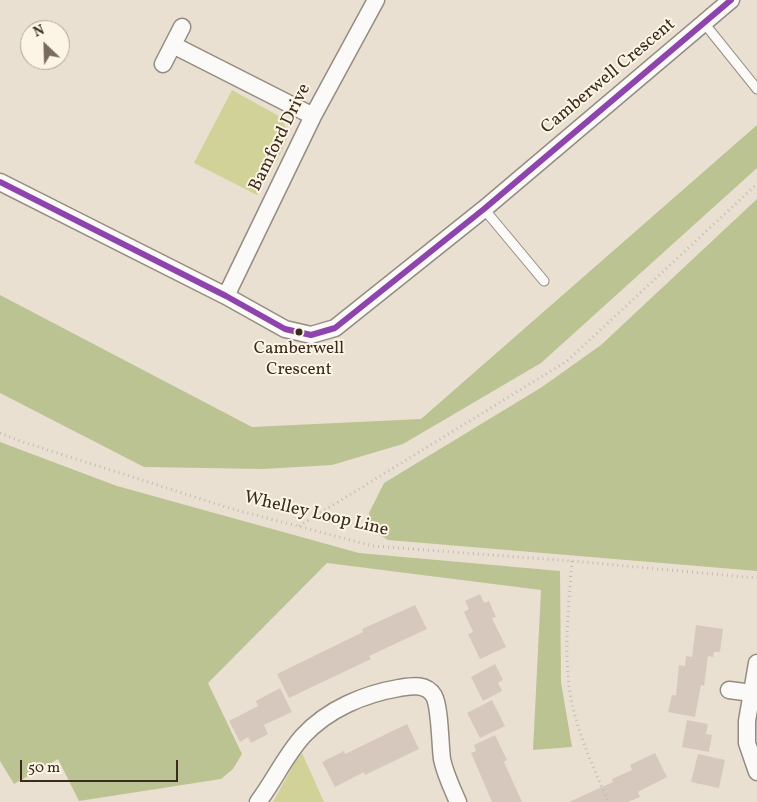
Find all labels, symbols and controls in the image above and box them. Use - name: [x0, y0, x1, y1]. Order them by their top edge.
- street label: Camberwell Crescent: [538, 15, 680, 139]
- north arrow: [20, 20, 70, 70]
- text: N: [31, 21, 48, 43]
- street label: Bamford Drive: [246, 81, 316, 195]
- marker: Camberwell Crescent: [294, 327, 304, 337]
- place label: Camberwell Crescent: [254, 340, 344, 380]
- street label: Whelley Loop Line: [242, 488, 390, 542]
- scale bar: [22, 750, 180, 782]
- text: 50 m: [28, 758, 60, 779]

